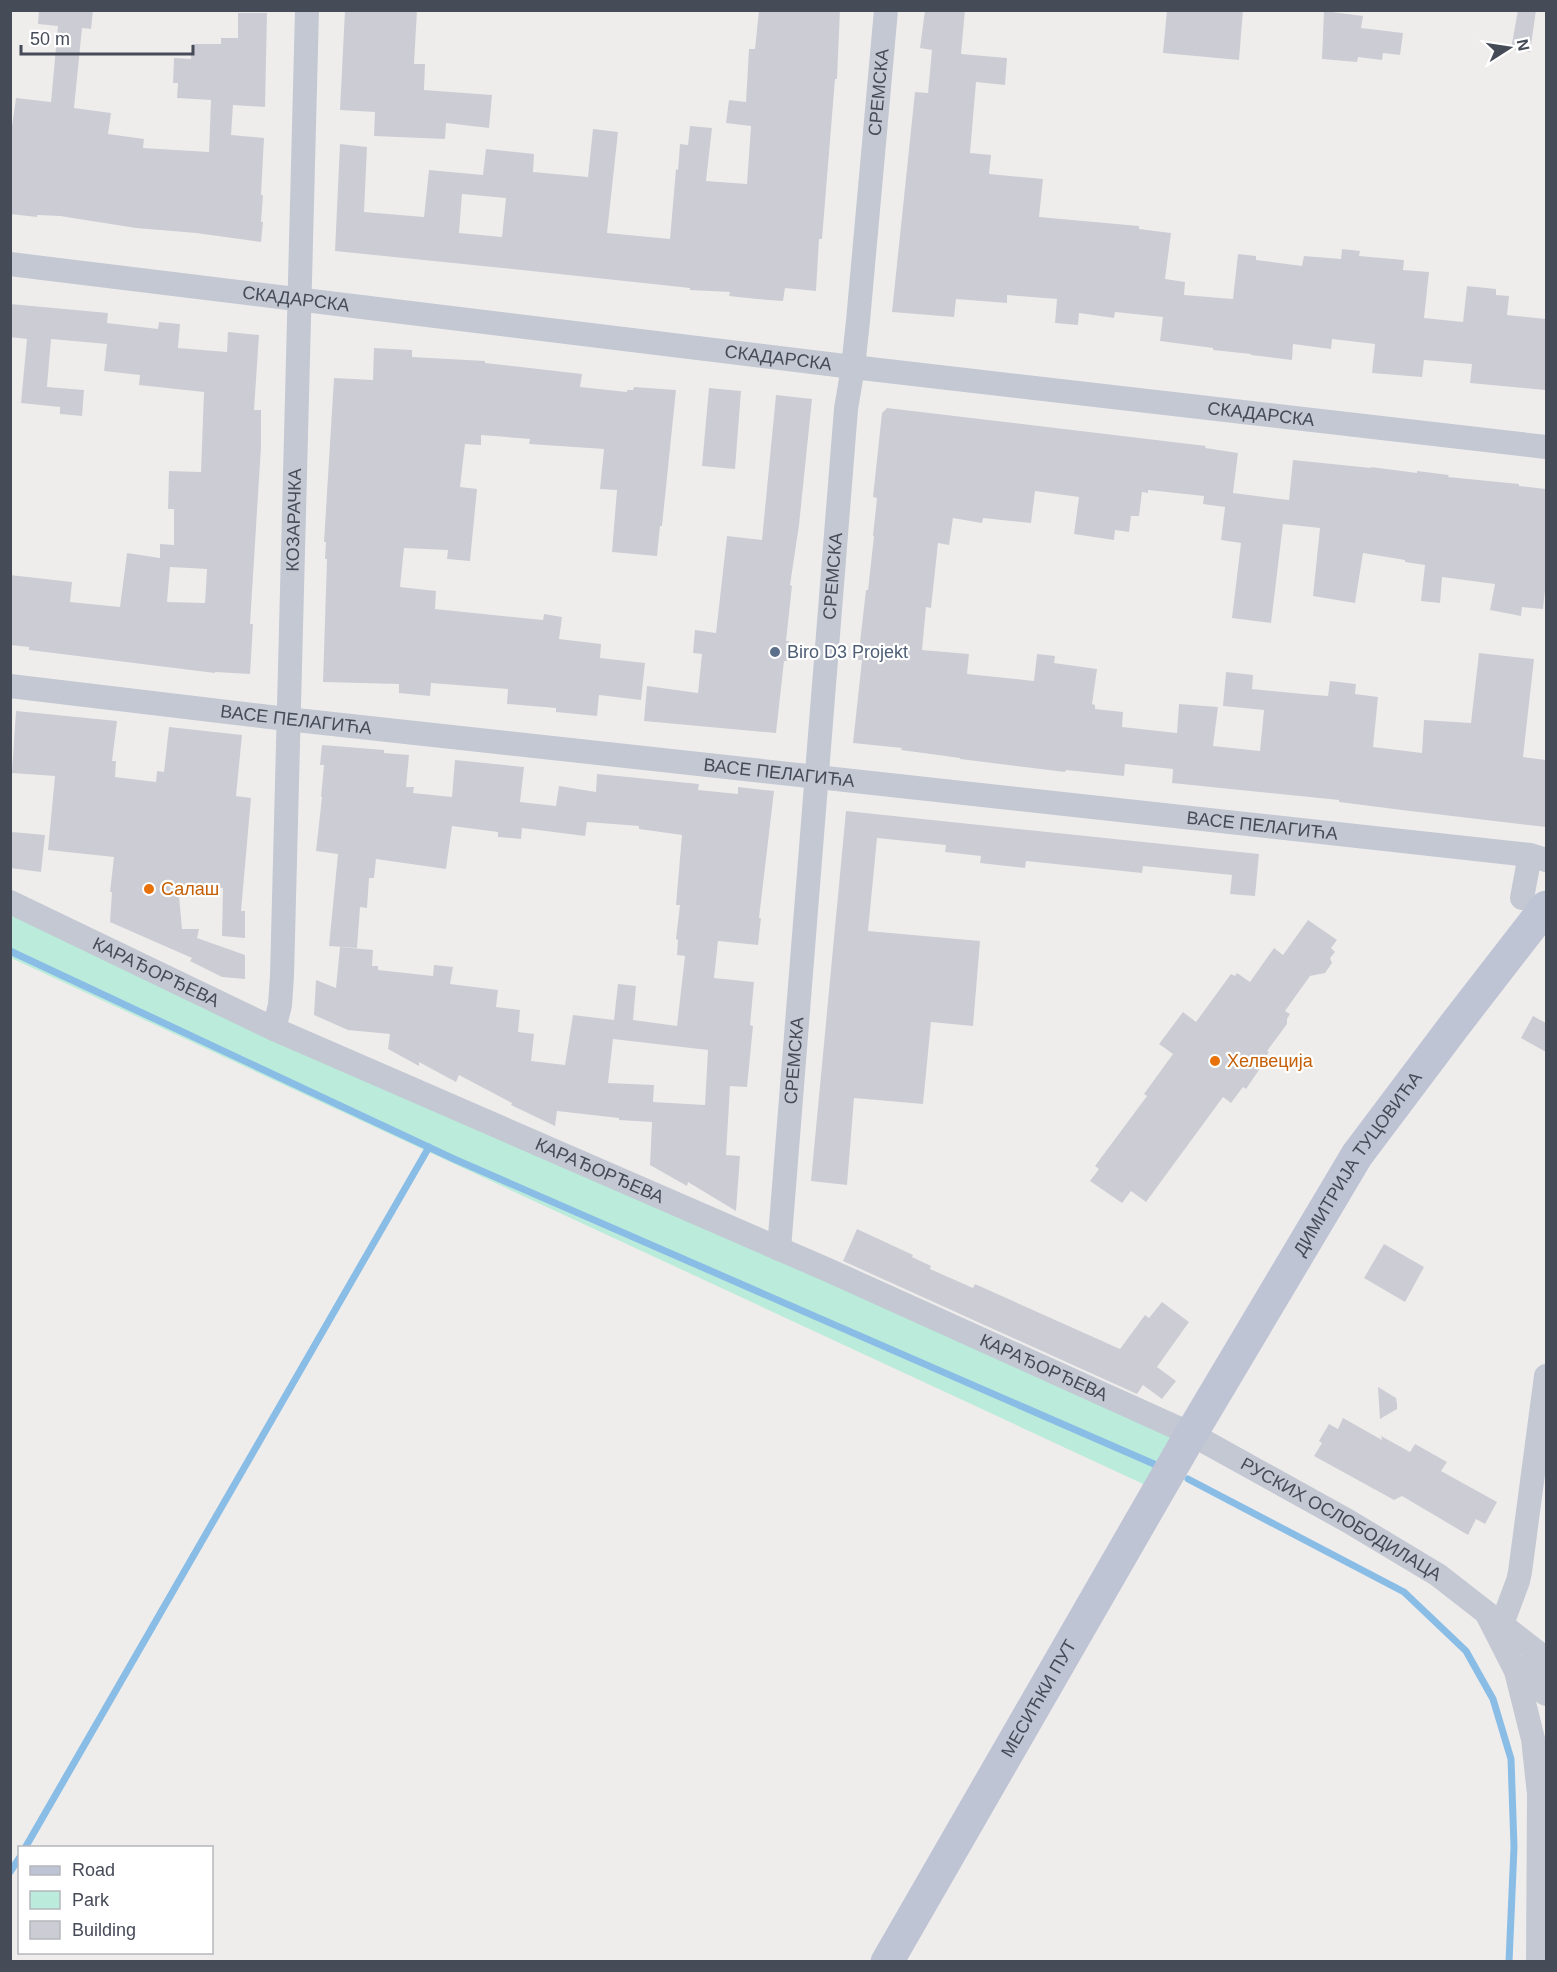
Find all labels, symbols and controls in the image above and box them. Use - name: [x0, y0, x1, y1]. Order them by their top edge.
- scale bar: [21, 18, 194, 56]
- north arrow: [1479, 18, 1539, 78]
- text: 50 m: [30, 29, 70, 49]
- text: N: [1514, 38, 1533, 52]
- street label: СРЕМСКА: [865, 48, 892, 137]
- street label: СКАДАРСКА: [241, 282, 351, 315]
- street label: СКАДАРСКА: [724, 341, 833, 374]
- street label: СКАДАРСКА: [1206, 398, 1316, 430]
- street label: КОЗАРАЧКА: [282, 468, 305, 572]
- street label: СРЕМСКА: [819, 532, 846, 621]
- place label: Biro D3 Projekt: [787, 642, 908, 662]
- marker: Biro D3 Projekt: [768, 645, 782, 659]
- street label: ВАСЕ ПЕЛАГИЋА: [219, 701, 373, 738]
- street label: ВАСЕ ПЕЛАГИЋА: [702, 755, 856, 791]
- street label: ВАСЕ ПЕЛАГИЋА: [1186, 807, 1339, 844]
- place label: Салаш: [161, 879, 219, 899]
- marker: Салаш: [142, 882, 156, 896]
- street label: КАРАЂОРЂЕВА: [89, 933, 222, 1011]
- street label: СРЕМСКА: [781, 1016, 807, 1105]
- place label: Хелвеција: [1227, 1051, 1314, 1071]
- marker: Хелвеција: [1208, 1054, 1222, 1068]
- street label: ДИМИТРИЈА ТУЦОВИЋА: [1289, 1068, 1426, 1259]
- street label: КАРАЂОРЂЕВА: [532, 1134, 667, 1207]
- street label: КАРАЂОРЂЕВА: [977, 1330, 1111, 1405]
- street label: РУСКИХ ОСЛОБОДИЛАЦА: [1237, 1454, 1445, 1585]
- street label: МЕСИЋКИ ПУТ: [997, 1636, 1080, 1761]
- legend: [18, 1846, 213, 1954]
- text: Road: [72, 1860, 115, 1880]
- text: Park: [72, 1890, 110, 1910]
- text: Building: [72, 1920, 136, 1940]

